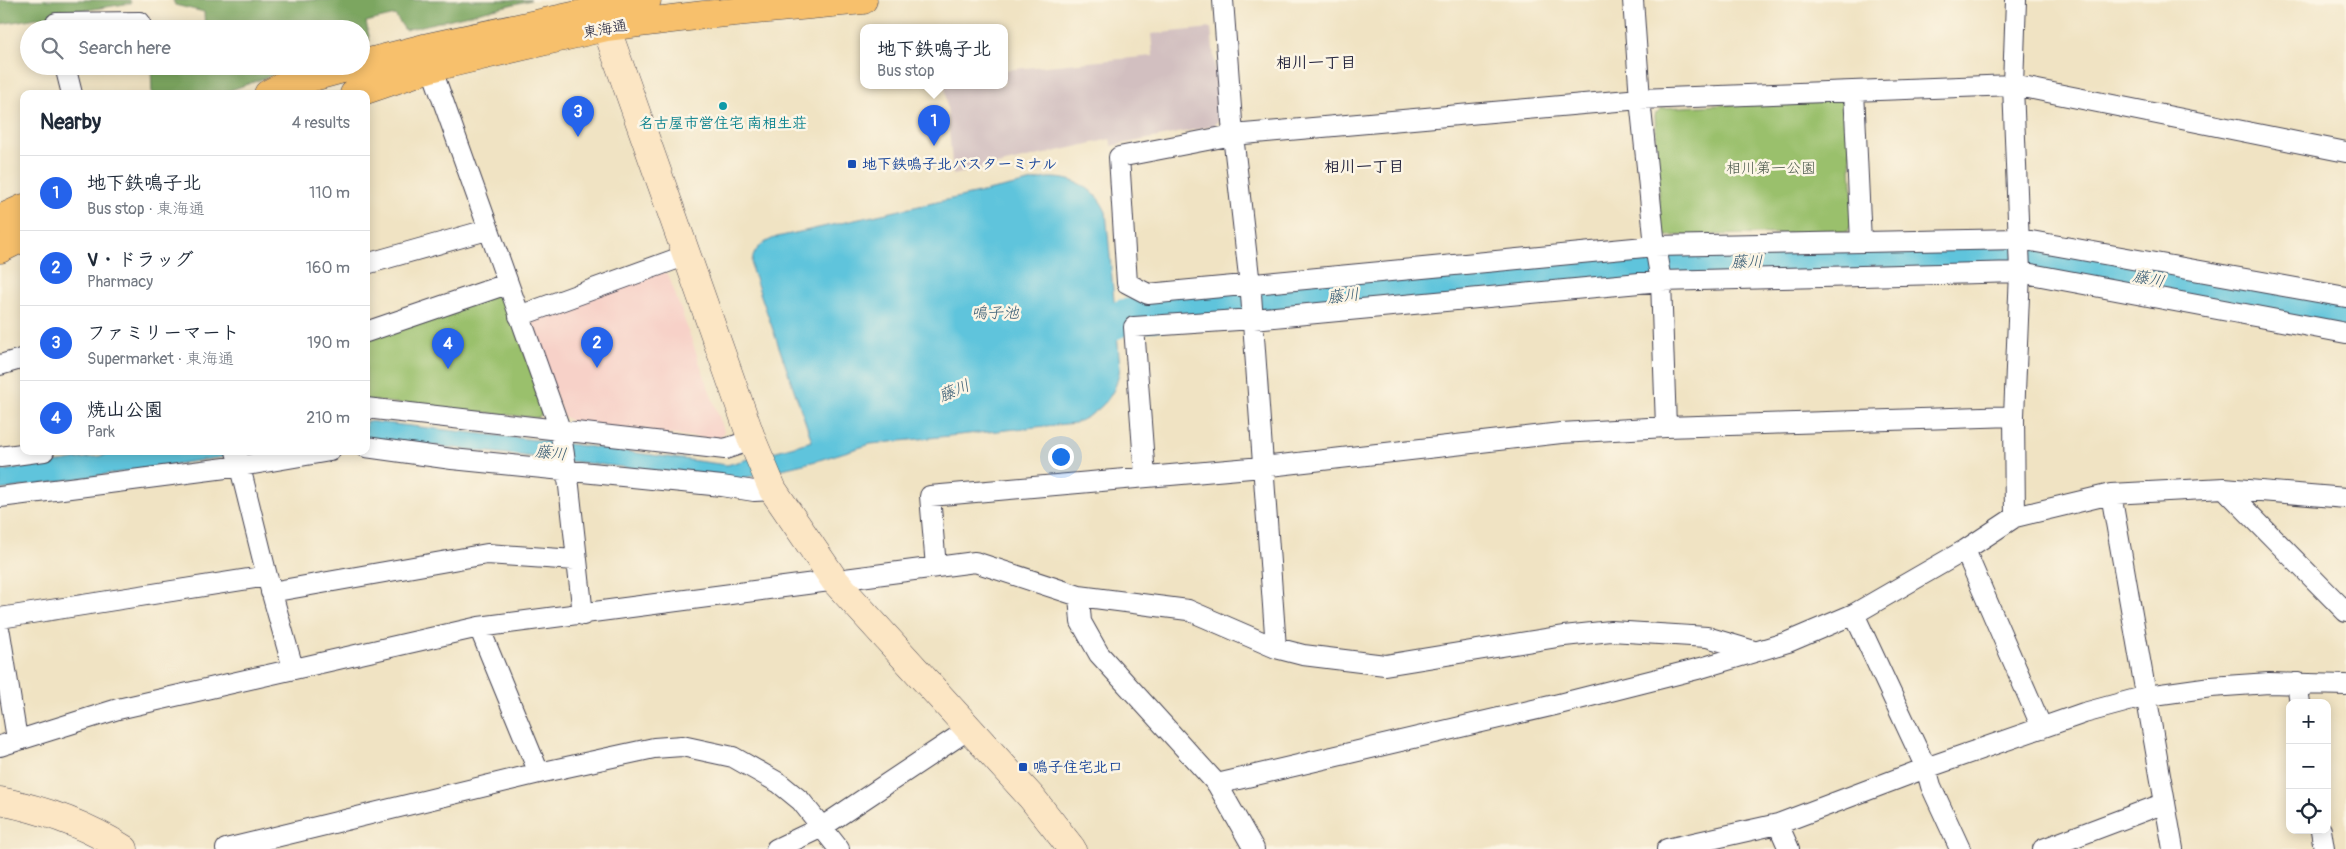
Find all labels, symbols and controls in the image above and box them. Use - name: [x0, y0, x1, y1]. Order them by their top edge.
- street label: 東海通: [581, 16, 629, 43]
- search box: [20, 20, 370, 75]
- popup: [860, 24, 1008, 89]
- icon: search: [38, 34, 66, 62]
- text: Search here: [78, 36, 171, 60]
- text: 地下鉄鳴子北: [877, 37, 991, 61]
- district label: 相川一丁目: [1276, 53, 1356, 73]
- text: Bus stop: [877, 61, 935, 81]
- pin: 3: [562, 96, 594, 137]
- marker: 名古屋市営住宅 南相生荘: [717, 100, 729, 112]
- pin: 1: [918, 105, 950, 146]
- text: Nearby: [40, 109, 101, 136]
- text: 4 results: [292, 113, 350, 133]
- place label: 名古屋市営住宅 南相生荘: [639, 114, 807, 133]
- place label: 地下鉄鳴子北バスターミナル: [862, 155, 1057, 174]
- district label: 相川一丁目: [1324, 157, 1404, 177]
- marker: 地下鉄鳴子北バスターミナル: [846, 158, 858, 170]
- park label: 相川第一公園: [1726, 159, 1816, 178]
- text: 地下鉄鳴子北: [87, 171, 201, 195]
- text: 1: [53, 183, 59, 203]
- text: 110 m: [309, 183, 350, 203]
- text: Bus stop · 東海通: [87, 199, 205, 219]
- text: V・ドラッグ: [87, 248, 193, 272]
- water label: 藤川: [1731, 252, 1763, 272]
- text: 2: [52, 258, 60, 278]
- text: 160 m: [306, 258, 350, 278]
- water label: 藤川: [2131, 266, 2167, 292]
- text: Pharmacy: [87, 272, 153, 292]
- water label: 藤川: [1326, 284, 1360, 308]
- water label: 鳴子池: [971, 303, 1020, 323]
- text: ファミリーマート: [87, 321, 240, 345]
- pin: 2: [581, 327, 613, 368]
- pin: 4: [432, 328, 464, 369]
- text: 3: [52, 333, 60, 353]
- text: 190 m: [307, 333, 350, 353]
- text: Supermarket · 東海通: [87, 349, 234, 369]
- water label: 藤川: [936, 375, 973, 406]
- text: 焼山公園: [87, 398, 163, 422]
- text: 4: [51, 408, 61, 428]
- text: 210 m: [306, 408, 350, 428]
- text: Park: [87, 422, 115, 442]
- water label: 藤川: [534, 441, 568, 465]
- your location: [1048, 444, 1074, 470]
- map controls: [2286, 699, 2331, 834]
- button: +: [2286, 699, 2331, 744]
- button: −: [2286, 744, 2331, 789]
- place label: 鳴子住宅北口: [1033, 758, 1123, 777]
- marker: 鳴子住宅北口: [1017, 761, 1029, 773]
- button: locate: [2286, 789, 2331, 834]

